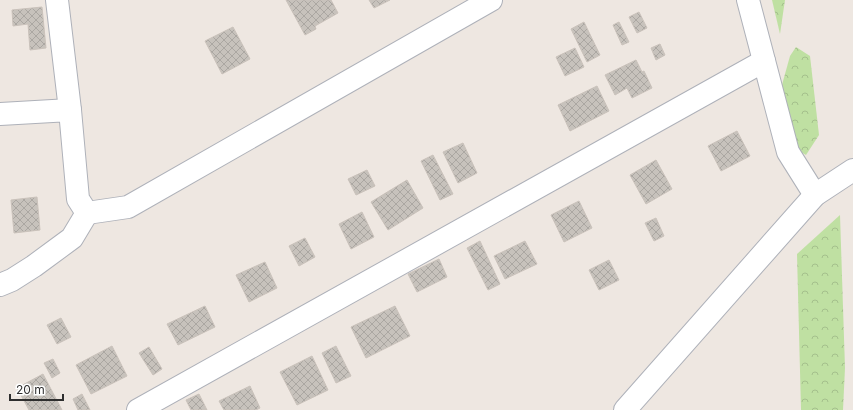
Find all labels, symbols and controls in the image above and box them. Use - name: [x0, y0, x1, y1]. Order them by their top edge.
- scale bar: [10, 376, 63, 402]
- text: 20 m: [16, 382, 45, 397]

